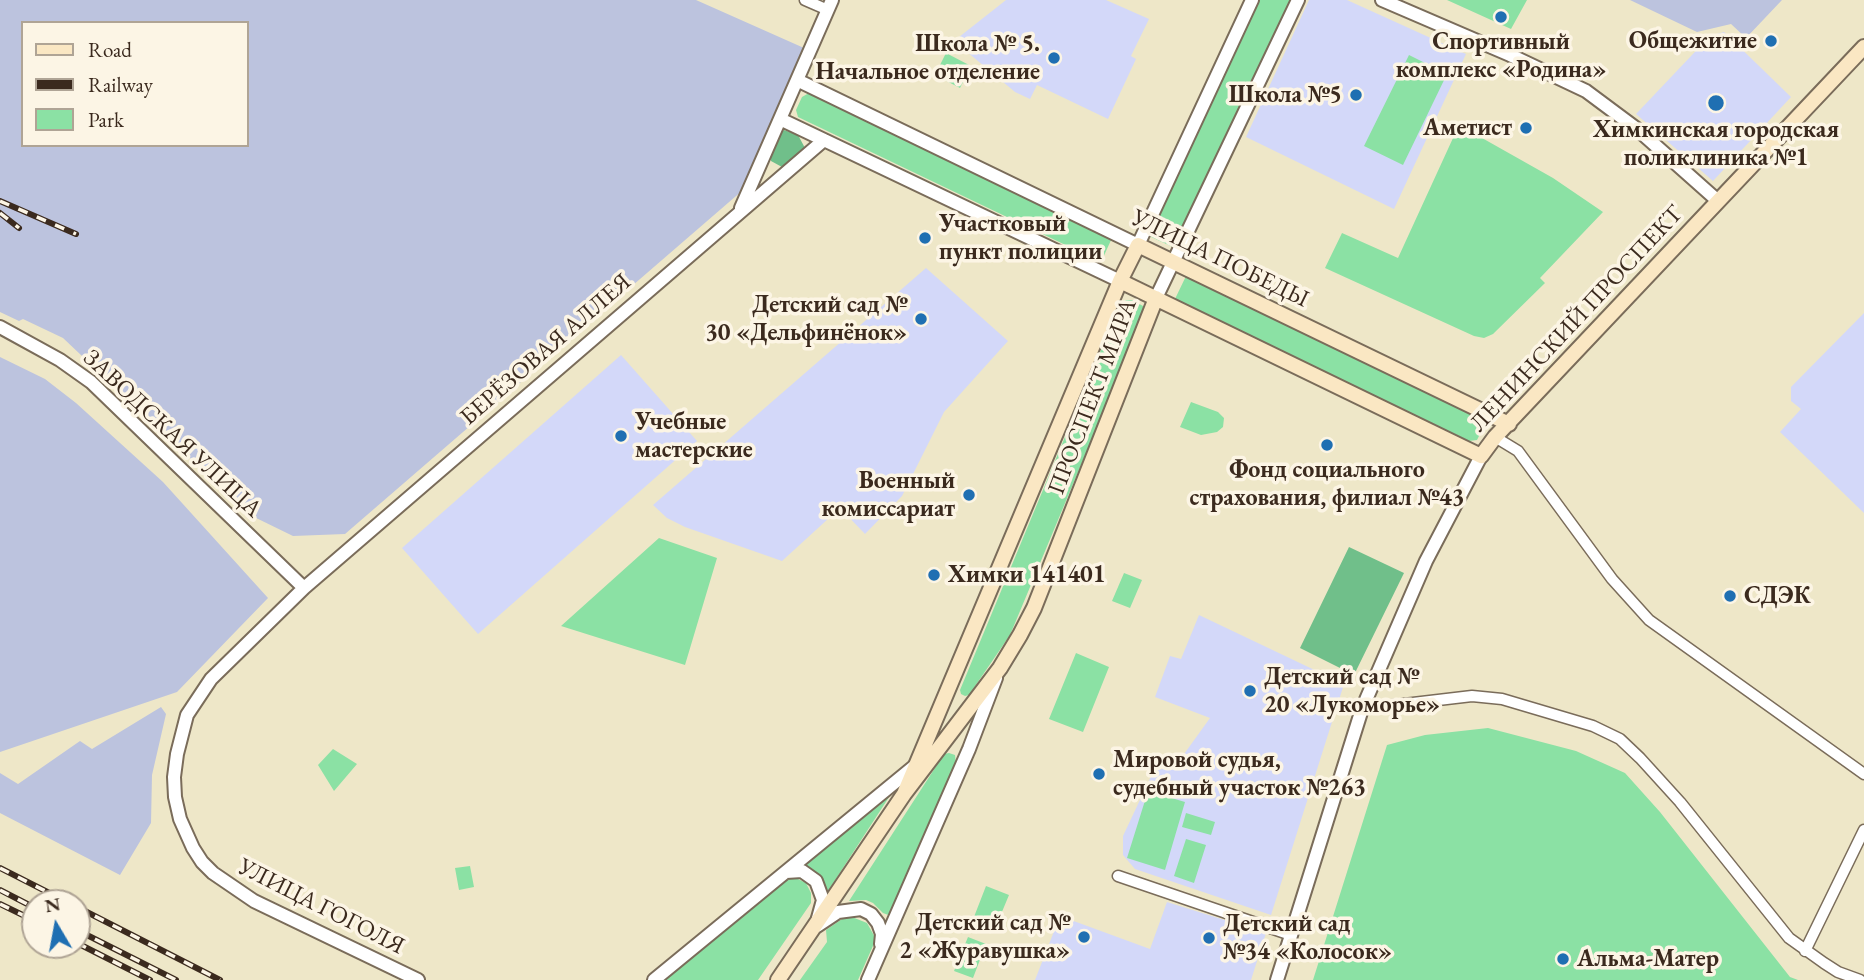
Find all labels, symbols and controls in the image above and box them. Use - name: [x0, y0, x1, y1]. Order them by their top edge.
- marker: Спортивный комплекс «Родина»: [1493, 9, 1509, 25]
- legend: [21, 21, 248, 147]
- place label: Общежитие: [1629, 27, 1757, 55]
- place label: Спортивный комплекс «Родина»: [1396, 28, 1606, 84]
- place label: Школа № 5. Начальное отделение: [816, 30, 1040, 86]
- marker: Общежитие: [1763, 33, 1779, 49]
- text: Road: [88, 36, 132, 63]
- marker: Школа № 5. Начальное отделение: [1046, 50, 1062, 66]
- text: Railway: [88, 71, 153, 98]
- place label: Школа №5: [1229, 81, 1342, 109]
- marker: Школа №5: [1348, 87, 1364, 103]
- marker: Химкинская городская поликлиника №1: [1706, 93, 1726, 113]
- text: Park: [88, 106, 124, 133]
- place label: Аметист: [1423, 114, 1512, 142]
- place label: Химкинская городская поликлиника №1: [1593, 116, 1839, 172]
- marker: Аметист: [1518, 120, 1534, 136]
- street label: ЛЕНИНСКИЙ ПРОСПЕКТ: [1465, 200, 1689, 438]
- street label: УЛИЦА ПОБЕДЫ: [1127, 204, 1313, 314]
- place label: Участковый пункт полиции: [939, 210, 1102, 266]
- marker: Участковый пункт полиции: [917, 230, 933, 246]
- street label: БЕРЁЗОВАЯ АЛЛЕЯ: [455, 268, 637, 432]
- place label: Детский сад № 30 «Дельфинёнок»: [705, 291, 907, 347]
- street label: ПРОСПЕКТ МИРА: [1042, 295, 1144, 499]
- marker: Детский сад № 30 «Дельфинёнок»: [913, 311, 929, 327]
- street label: ЗАВОДСКАЯ УЛИЦА: [77, 344, 267, 524]
- place label: Учебные мастерские: [635, 408, 753, 464]
- marker: Учебные мастерские: [613, 428, 629, 444]
- marker: Фонд социального страхования, филиал №43: [1319, 437, 1335, 453]
- place label: Фонд социального страхования, филиал №43: [1190, 456, 1464, 512]
- place label: Военный комиссариат: [822, 467, 955, 523]
- marker: Военный комиссариат: [961, 487, 977, 503]
- place label: Химки 141401: [948, 561, 1105, 589]
- marker: Химки 141401: [926, 567, 942, 583]
- place label: СДЭК: [1744, 582, 1811, 610]
- marker: СДЭК: [1722, 588, 1738, 604]
- place label: Детский сад № 20 «Лукоморье»: [1264, 663, 1440, 719]
- marker: Детский сад № 20 «Лукоморье»: [1242, 683, 1258, 699]
- place label: Мировой судья, судебный участок №263: [1113, 746, 1366, 802]
- marker: Мировой судья, судебный участок №263: [1091, 766, 1107, 782]
- street label: УЛИЦА ГОГОЛЯ: [233, 853, 409, 961]
- north arrow: [21, 889, 91, 959]
- text: N: [43, 891, 62, 918]
- place label: Детский сад № 2 «Журавушка»: [899, 909, 1070, 965]
- place label: Детский сад №34 «Колосок»: [1223, 910, 1392, 966]
- marker: Детский сад № 2 «Журавушка»: [1076, 929, 1092, 945]
- marker: Детский сад №34 «Колосок»: [1201, 930, 1217, 946]
- place label: Альма-Матер: [1577, 945, 1719, 973]
- marker: Альма-Матер: [1555, 951, 1571, 967]

